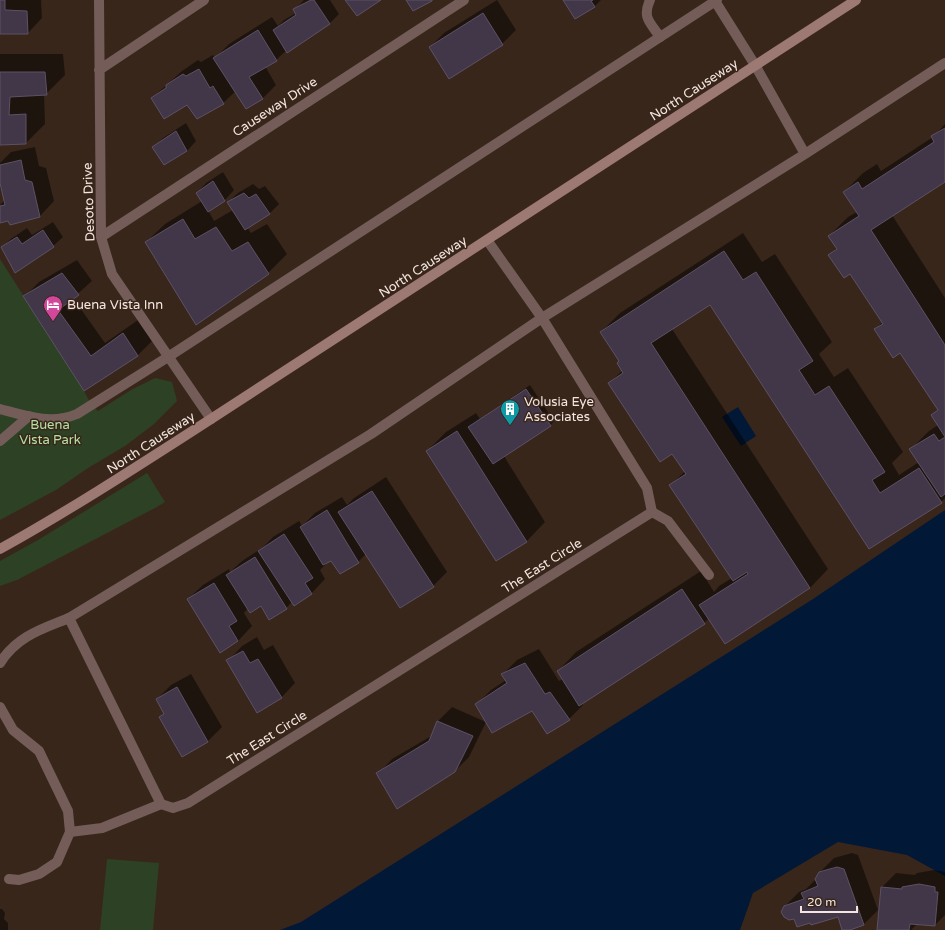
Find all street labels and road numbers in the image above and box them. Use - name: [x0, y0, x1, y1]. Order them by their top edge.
- street label: North Causeway: [647, 56, 741, 124]
- street label: Causeway Drive: [230, 74, 320, 140]
- street label: Desoto Drive: [80, 162, 98, 242]
- street label: North Causeway: [376, 233, 470, 301]
- street label: North Causeway: [104, 409, 198, 477]
- street label: The East Circle: [499, 535, 585, 597]
- street label: The East Circle: [224, 707, 310, 769]

